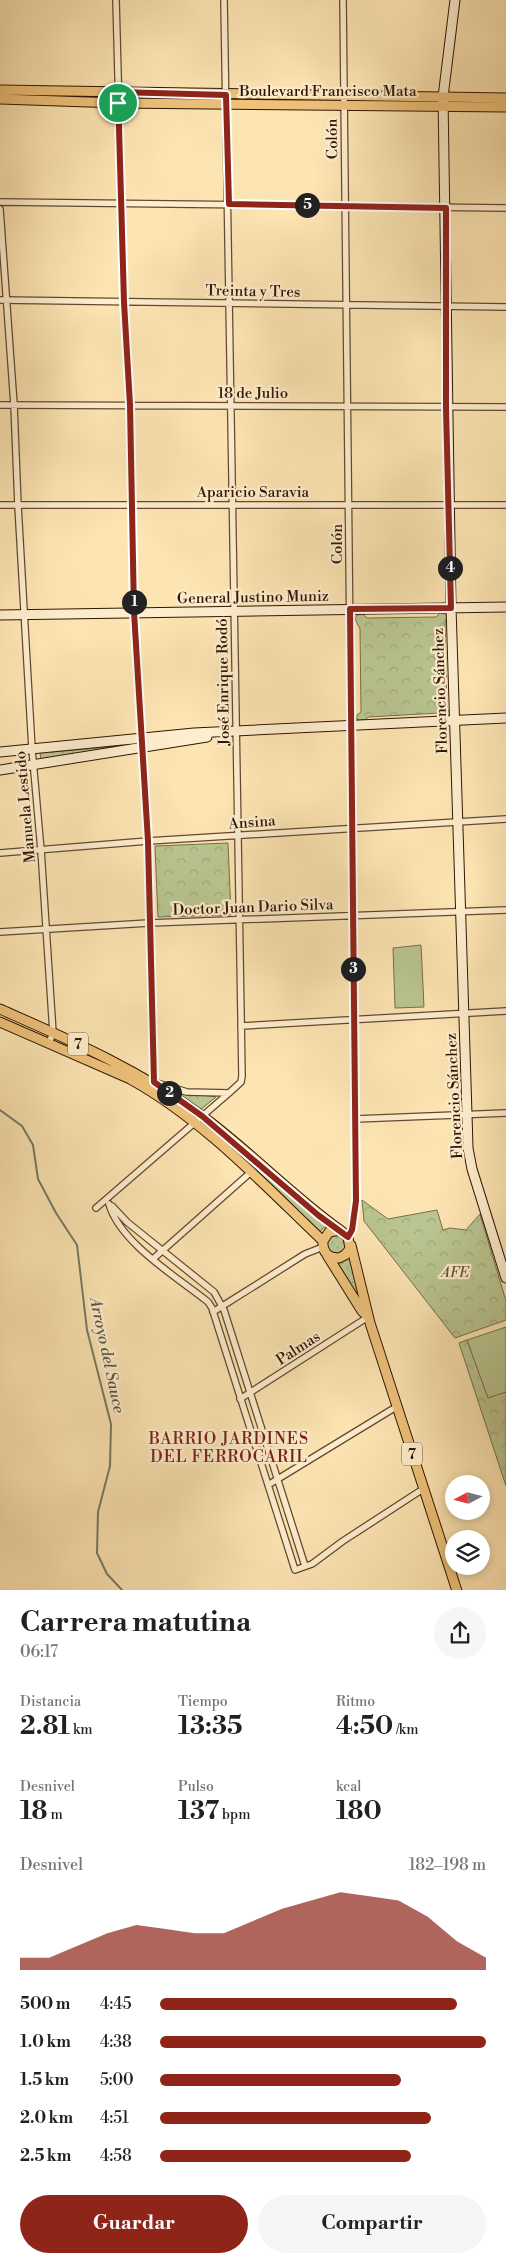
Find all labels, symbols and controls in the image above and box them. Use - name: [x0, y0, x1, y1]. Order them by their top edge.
- pin: [97, 82, 139, 124]
- street label: Boulevard Francisco Mata: [238, 82, 417, 101]
- icon: arrive: [104, 89, 132, 117]
- street label: Colón: [323, 118, 342, 159]
- pin: 5: [294, 192, 320, 218]
- text: 5: [303, 196, 312, 214]
- street label: Treinta y Tres: [205, 281, 301, 302]
- street label: 18 de Julio: [218, 384, 288, 403]
- street label: Aparicio Saravia: [196, 483, 310, 502]
- street label: Colón: [328, 524, 347, 564]
- pin: 4: [438, 556, 462, 580]
- text: 4: [446, 559, 455, 577]
- street label: General Justino Muniz: [177, 587, 329, 608]
- pin: 1: [122, 590, 146, 614]
- text: 1: [131, 593, 138, 611]
- street label: José Enrique Rodó: [213, 618, 234, 747]
- street label: Florencio Sánchez: [429, 628, 452, 754]
- street label: Manuela Lestido: [11, 750, 40, 864]
- street label: Ansina: [227, 811, 277, 834]
- street label: Doctor Juan Dario Silva: [172, 895, 334, 920]
- pin: 3: [340, 956, 366, 982]
- text: 3: [349, 960, 358, 978]
- road number: 7: [68, 1032, 88, 1056]
- street label: Florencio Sánchez: [442, 1033, 467, 1159]
- pin: 2: [156, 1080, 182, 1106]
- text: 2: [165, 1084, 174, 1102]
- park label: AFE: [439, 1263, 470, 1282]
- water label: Arroyo del Sauce: [85, 1294, 129, 1415]
- street label: Palmas: [273, 1327, 324, 1370]
- district label: BARRIO JARDINES DEL FERROCARIL: [148, 1429, 309, 1467]
- road number: 7: [402, 1442, 422, 1466]
- north arrow: [445, 1475, 490, 1520]
- map controls: [445, 1475, 490, 1575]
- button: layers: [445, 1530, 490, 1575]
- text: Carrera matutina: [20, 1605, 251, 1640]
- button: share: [434, 1607, 486, 1659]
- text: 06:17: [20, 1642, 58, 1662]
- text: Distancia: [20, 1693, 81, 1711]
- text: Tiempo: [178, 1693, 228, 1711]
- text: Ritmo: [336, 1693, 375, 1711]
- text: 2.81: [20, 1711, 70, 1742]
- text: 13:35: [178, 1711, 242, 1742]
- text: 4:50: [336, 1711, 393, 1742]
- text: km: [70, 1721, 92, 1739]
- text: /km: [393, 1721, 418, 1739]
- text: Desnivel: [20, 1778, 75, 1796]
- text: Pulso: [178, 1778, 214, 1796]
- text: kcal: [336, 1778, 361, 1796]
- text: 18: [20, 1796, 48, 1827]
- text: 137: [178, 1796, 219, 1827]
- text: 180: [336, 1796, 382, 1827]
- text: m: [48, 1806, 63, 1824]
- text: bpm: [219, 1806, 250, 1824]
- text: Desnivel: [20, 1855, 83, 1875]
- text: 182–198 m: [409, 1855, 486, 1875]
- text: 500 m: [20, 1994, 70, 2014]
- text: 4:45: [100, 1994, 131, 2014]
- text: 1.0 km: [20, 2032, 71, 2052]
- text: 4:38: [100, 2032, 132, 2052]
- text: 1.5 km: [20, 2070, 69, 2090]
- text: 5:00: [100, 2070, 134, 2090]
- text: 2.0 km: [20, 2108, 73, 2128]
- text: 4:51: [100, 2108, 129, 2128]
- text: 2.5 km: [20, 2146, 71, 2166]
- text: 4:58: [100, 2146, 132, 2166]
- button: Guardar: [20, 2195, 248, 2253]
- button: Compartir: [258, 2195, 486, 2253]

